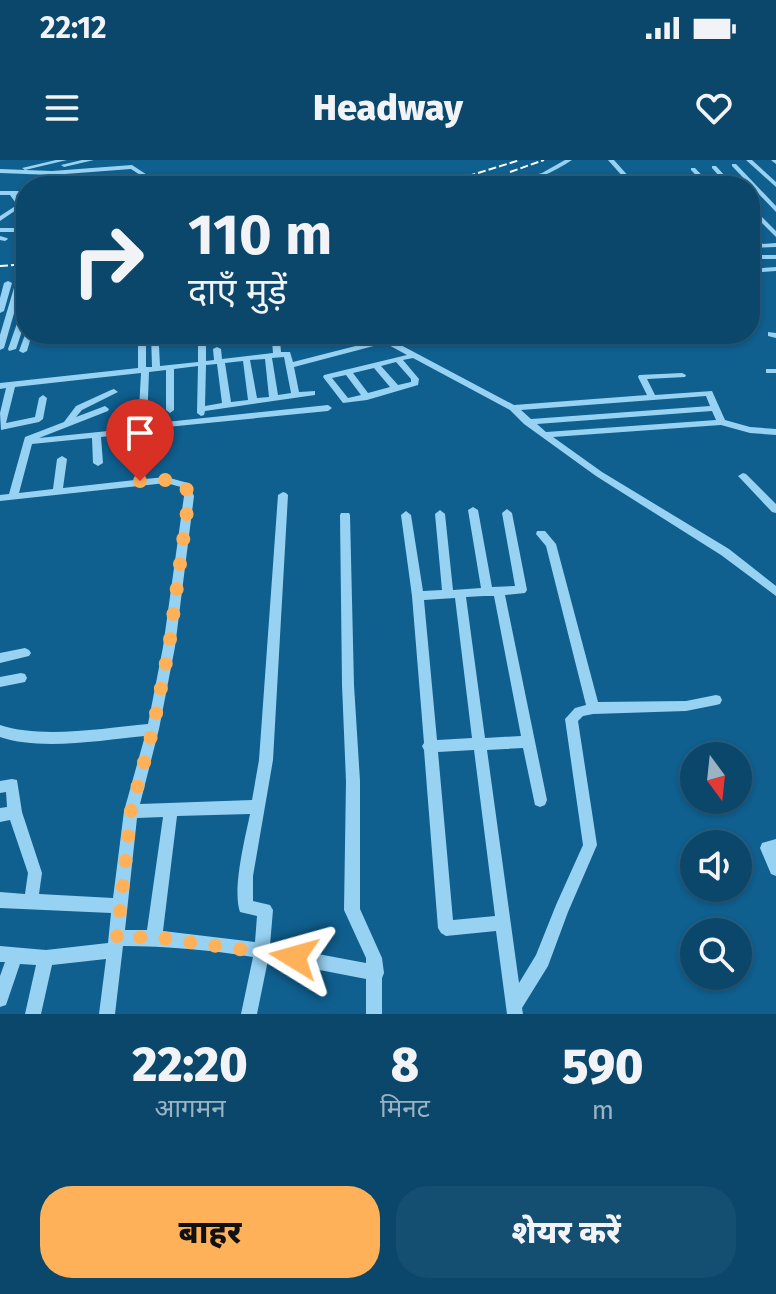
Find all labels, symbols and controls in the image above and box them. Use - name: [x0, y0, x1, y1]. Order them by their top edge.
- text: 22:12: [40, 10, 107, 46]
- icon: menu: [40, 86, 84, 130]
- text: Headway: [313, 86, 463, 130]
- icon: heart: [692, 86, 736, 130]
- text: 110 m: [188, 202, 332, 269]
- icon: right: [56, 208, 160, 312]
- text: दाएँ मुड़ें: [188, 270, 287, 314]
- pin: [106, 399, 174, 481]
- icon: arrive: [118, 411, 162, 455]
- north arrow: [680, 742, 752, 814]
- map controls: [680, 742, 752, 990]
- button: sound: [680, 830, 752, 902]
- position arrow: [252, 915, 336, 999]
- button: search: [680, 918, 752, 990]
- text: 22:20: [132, 1036, 248, 1094]
- text: 8: [391, 1036, 419, 1094]
- text: 590: [562, 1038, 644, 1096]
- text: आगमन: [154, 1093, 226, 1124]
- text: मिनट: [380, 1093, 430, 1124]
- text: m: [592, 1095, 614, 1126]
- button: बाहर: [40, 1186, 380, 1278]
- button: शेयर करें: [396, 1186, 736, 1278]

